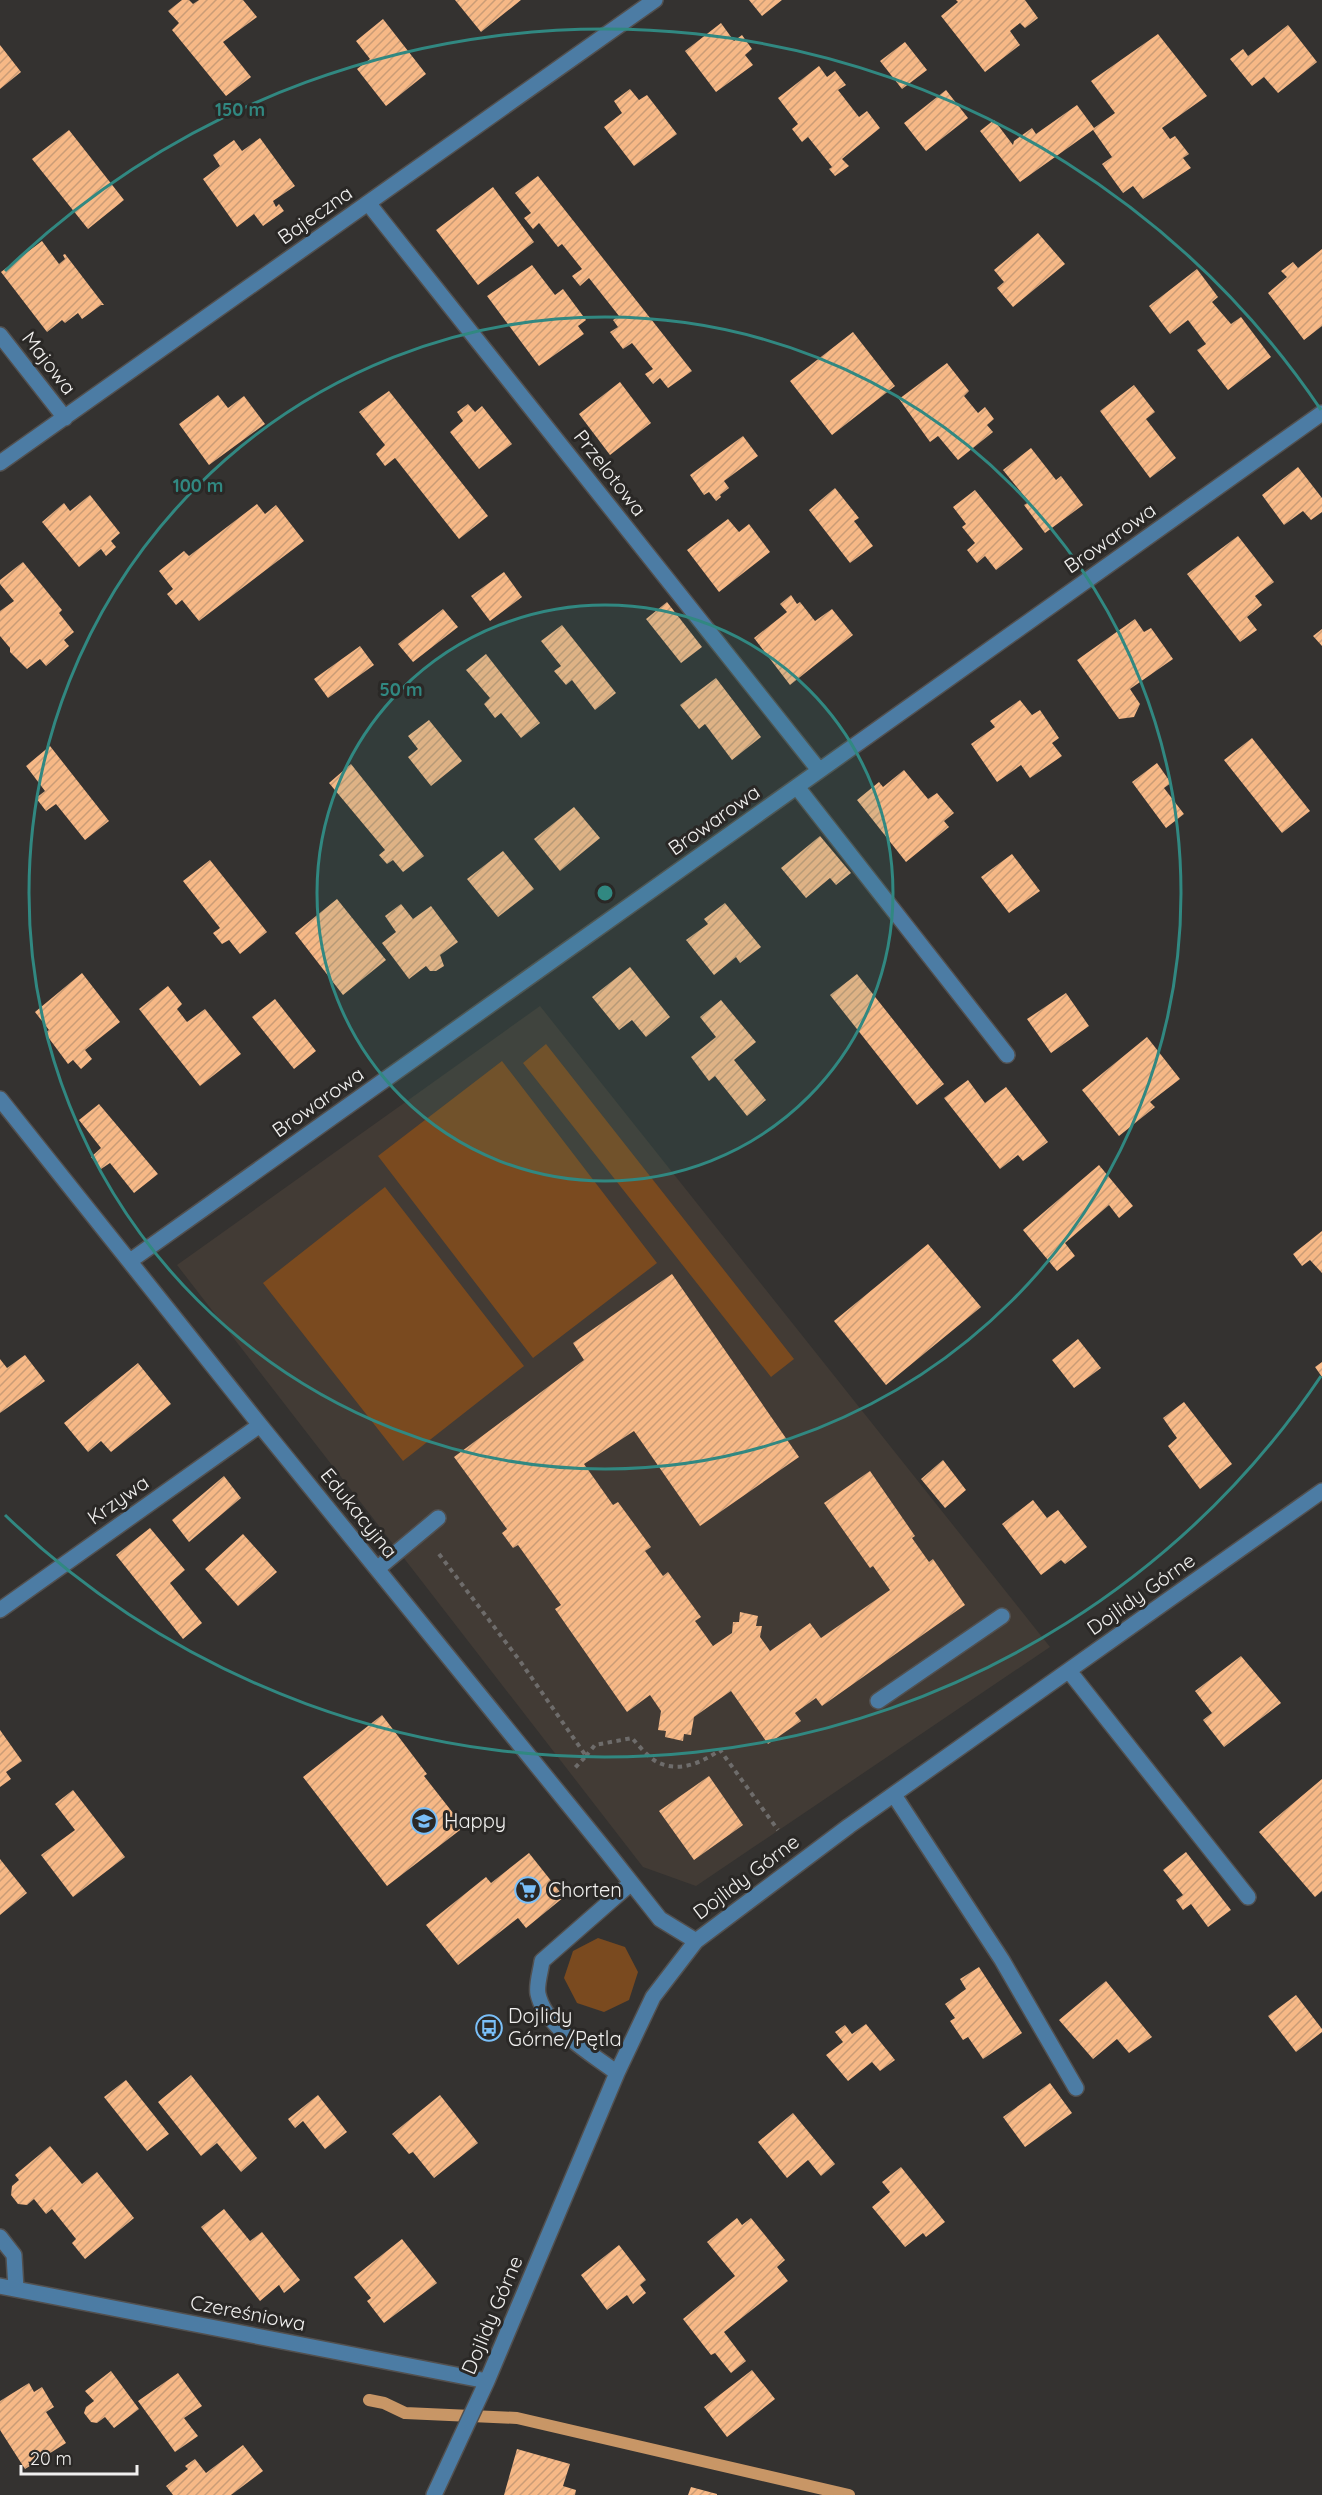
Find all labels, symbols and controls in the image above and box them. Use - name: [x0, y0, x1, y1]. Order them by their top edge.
- text: 150 m: [215, 98, 265, 121]
- street label: Bajeczna: [273, 180, 357, 249]
- street label: Majowa: [17, 326, 82, 399]
- street label: Przelotowa: [569, 425, 652, 521]
- text: 100 m: [173, 474, 223, 497]
- street label: Browarowa: [1059, 497, 1160, 578]
- text: 50 m: [379, 678, 423, 701]
- street label: Browarowa: [663, 779, 764, 860]
- centre of rings: [595, 883, 615, 903]
- street label: Browarowa: [267, 1061, 368, 1142]
- street label: Edukacyjna: [315, 1463, 403, 1563]
- street label: Krzywa: [82, 1469, 153, 1530]
- street label: Dojlidy Górne: [1082, 1547, 1200, 1640]
- school or university icon: Happy: [409, 1806, 439, 1836]
- place label: Happy: [444, 1808, 506, 1833]
- street label: Dojlidy Górne: [688, 1829, 804, 1925]
- supermarket icon: Chorten: [513, 1875, 543, 1905]
- place label: Chorten: [548, 1877, 622, 1902]
- place label: Dojlidy Górne/Pętla: [508, 2003, 622, 2051]
- bus stop icon: Dojlidy Górne/Pętla: [474, 2013, 504, 2043]
- street label: Dojlidy Górne: [455, 2252, 528, 2378]
- street label: Czereśniowa: [188, 2289, 308, 2336]
- scale bar: [21, 2438, 136, 2476]
- text: 20 m: [30, 2447, 72, 2470]

